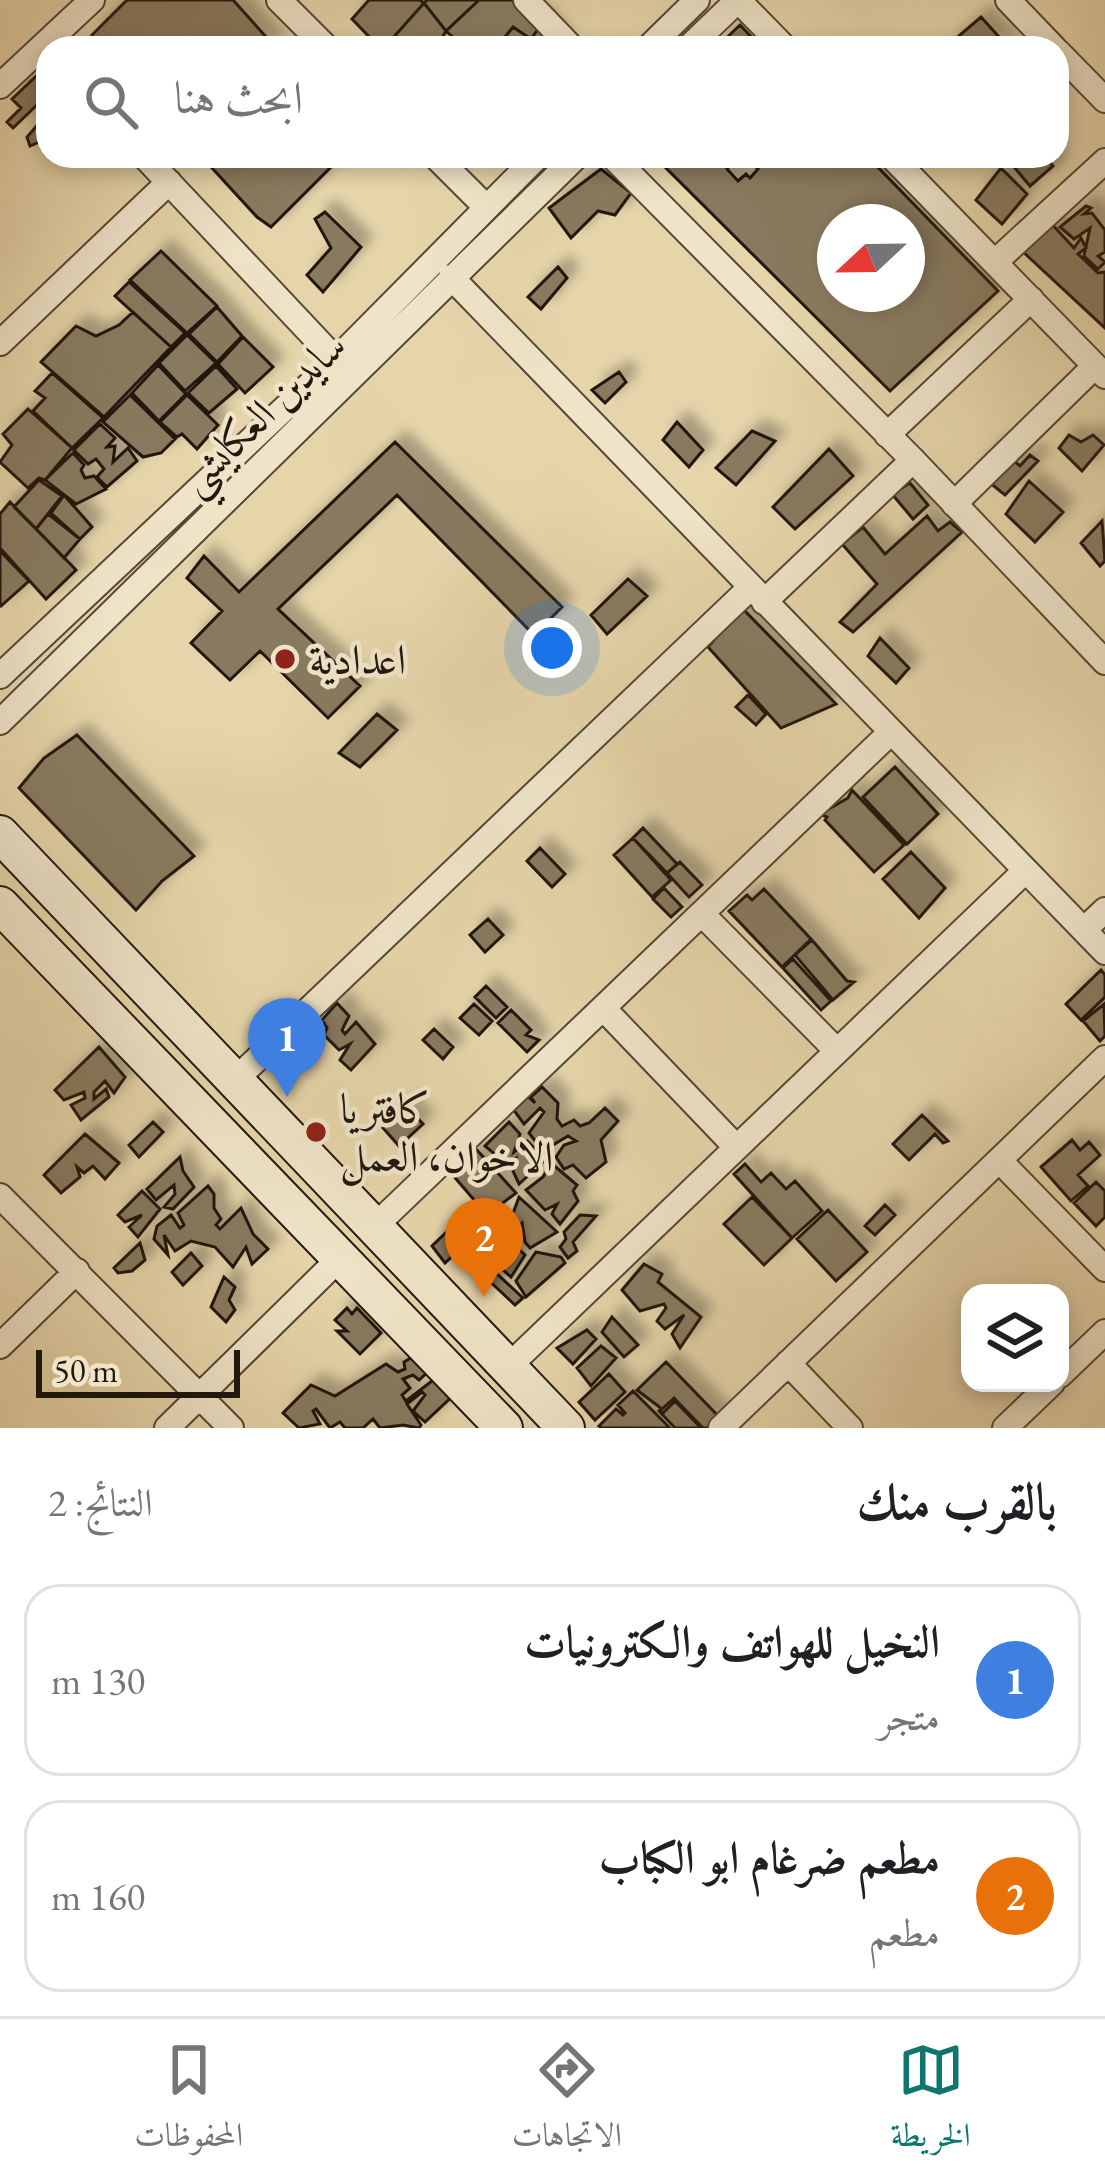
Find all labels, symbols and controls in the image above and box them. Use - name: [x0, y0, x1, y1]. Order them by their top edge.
- search box: [36, 36, 1069, 168]
- text: ابحث هنا: [174, 68, 303, 126]
- icon: search: [78, 69, 144, 135]
- north arrow: [817, 204, 925, 312]
- street label: سايدين العكايشي: [167, 319, 366, 515]
- your location: [522, 618, 582, 678]
- place label: اعدادية: [309, 632, 406, 687]
- marker: اعدادية: [272, 646, 298, 672]
- pin: 1: [248, 998, 326, 1097]
- place label: كافتريا الاخوان، العمل: [340, 1081, 553, 1186]
- marker: كافتريا الاخوان، العمل: [303, 1119, 329, 1145]
- pin: 2: [445, 1198, 523, 1297]
- map controls: [961, 1284, 1069, 1392]
- button: layers: [961, 1284, 1069, 1392]
- scale bar: [36, 1344, 240, 1397]
- text: 50 m: [54, 1349, 118, 1392]
- text: بالقرب منك: [856, 1468, 1057, 1534]
- text: النتائج: 2: [48, 1477, 153, 1528]
- text: النخيل للهواتف والكترونيات: [524, 1612, 940, 1670]
- text: 130 m: [51, 1655, 145, 1706]
- text: 1: [1005, 1655, 1025, 1706]
- text: متجر: [878, 1691, 940, 1742]
- text: مطعم ضرغام ابو الكباب: [599, 1828, 940, 1886]
- text: 160 m: [51, 1871, 145, 1922]
- text: 2: [1005, 1871, 1025, 1922]
- text: مطعم: [869, 1907, 940, 1958]
- tab: المحفوظات: [134, 2037, 243, 2167]
- tab: الاتجاهات: [512, 2037, 622, 2167]
- tab: الخريطة: [890, 2037, 971, 2167]

